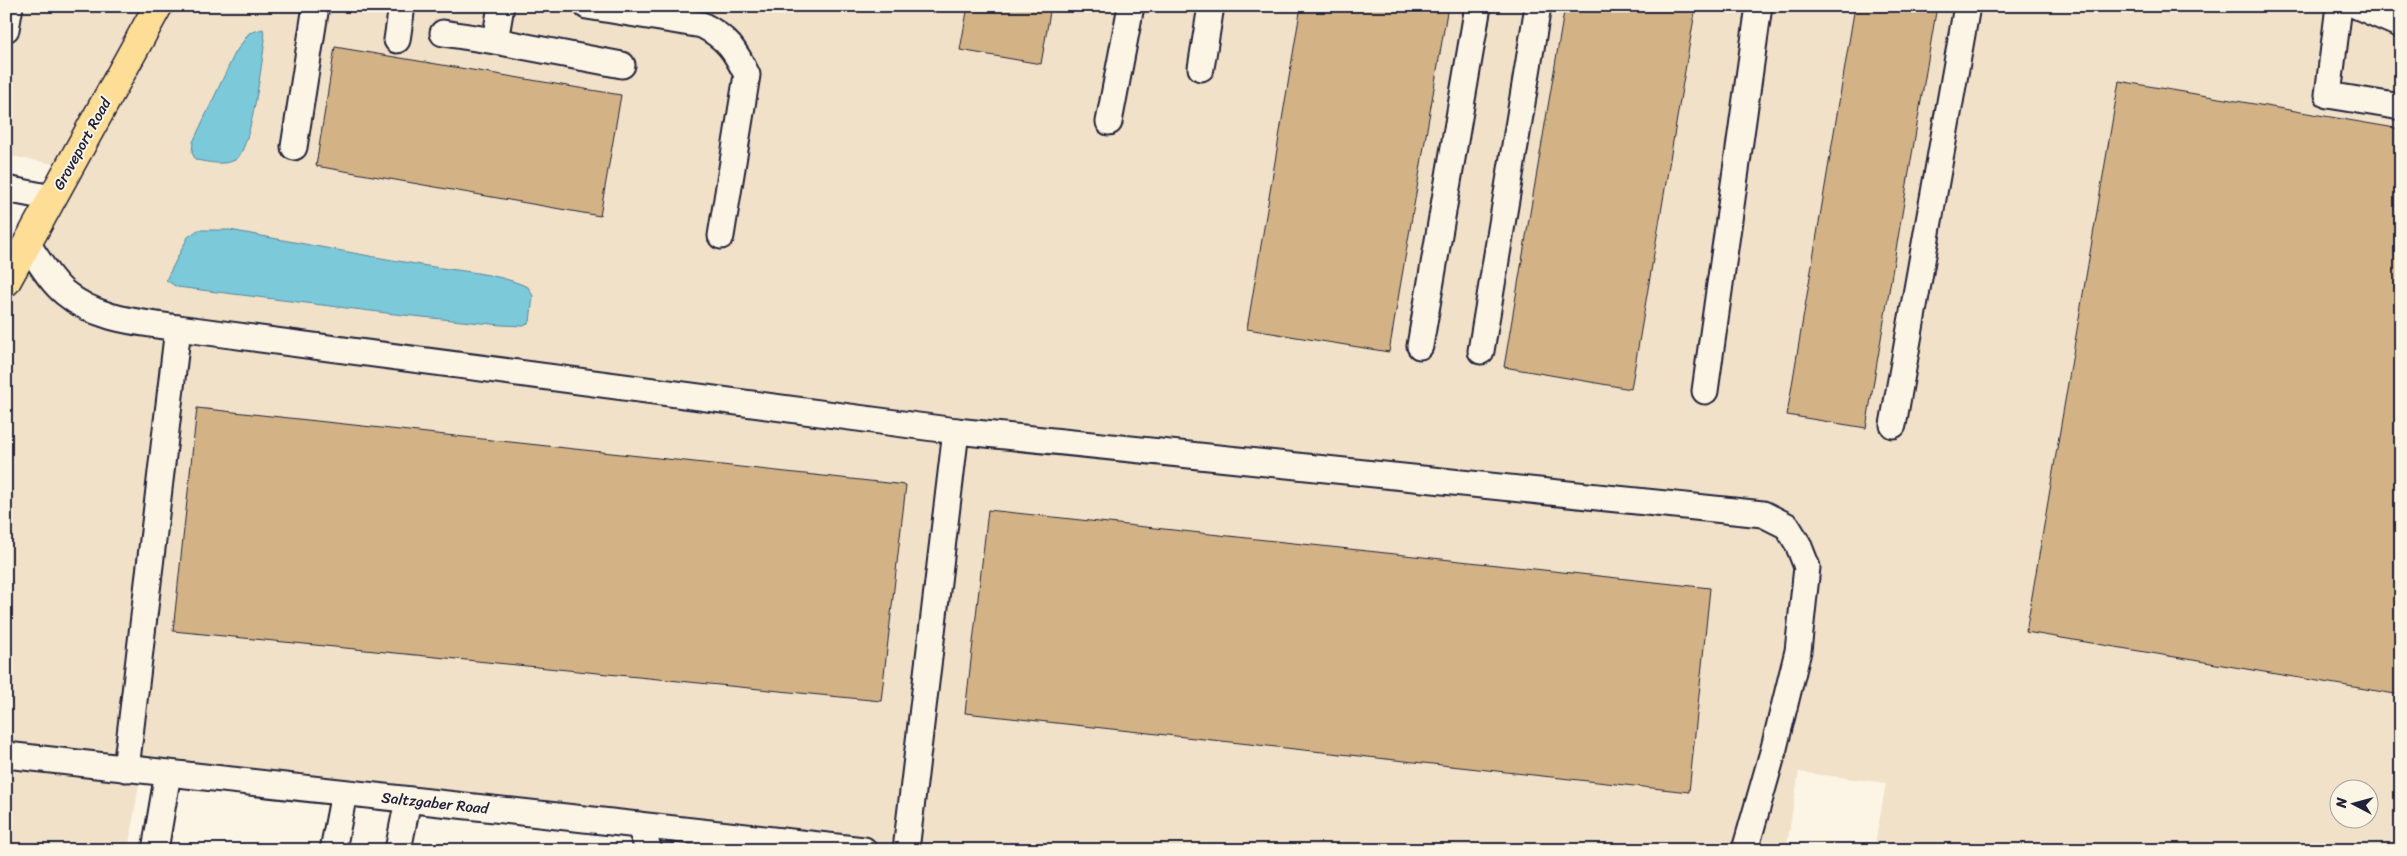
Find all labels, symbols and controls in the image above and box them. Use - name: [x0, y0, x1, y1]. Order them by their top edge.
- street label: Groveport Road: [46, 92, 119, 195]
- north arrow: [2330, 778, 2380, 828]
- street label: Saltzgaber Road: [380, 784, 491, 822]
- text: N: [2329, 796, 2355, 810]

